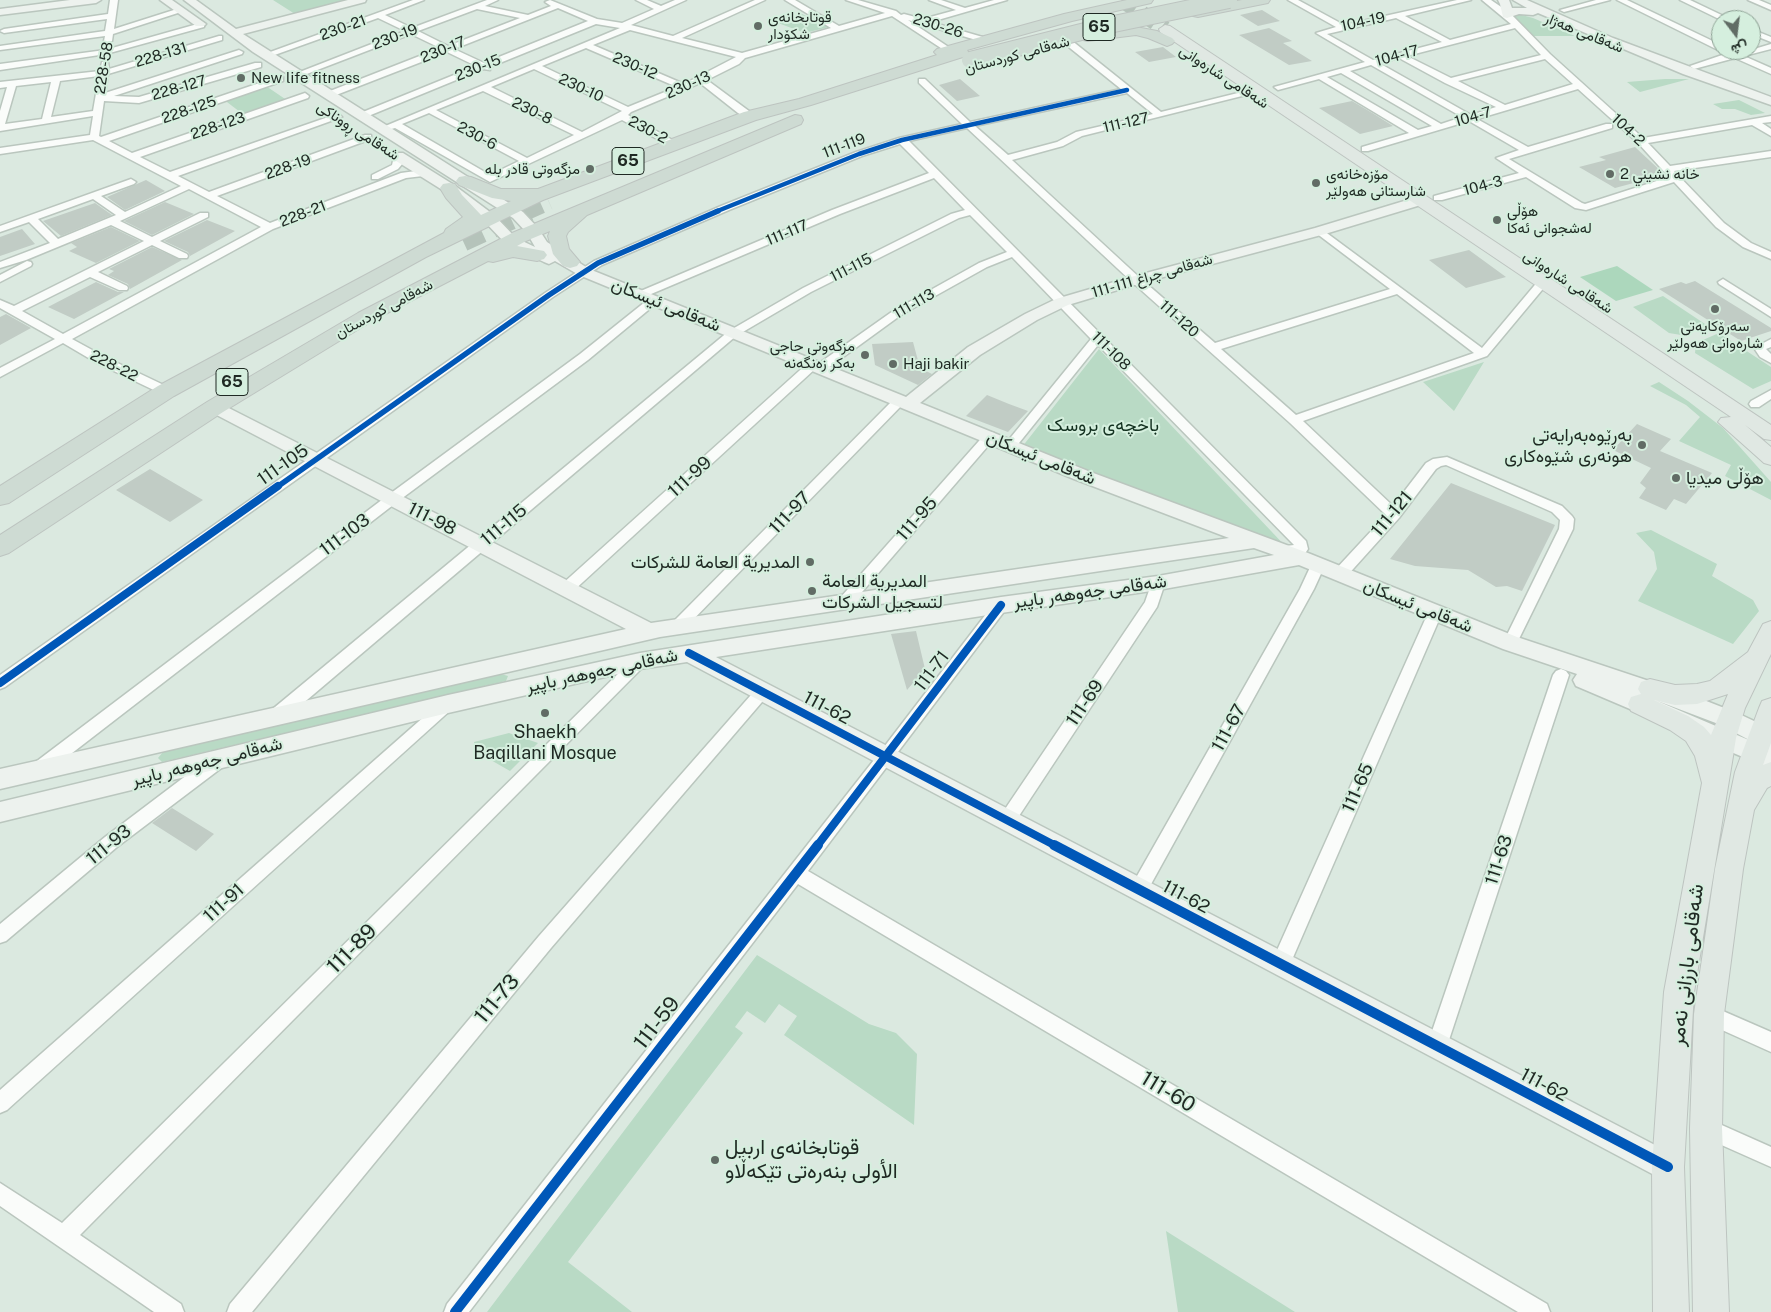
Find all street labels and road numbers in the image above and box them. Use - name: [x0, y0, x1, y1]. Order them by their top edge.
- street label: 104-19: [1339, 9, 1387, 35]
- street label: شەقامی هەژار: [1542, 9, 1626, 57]
- street label: 230-26: [911, 10, 965, 42]
- street label: 230-21: [317, 11, 369, 45]
- road number: 65: [1083, 14, 1115, 41]
- street label: 230-19: [370, 20, 420, 54]
- street label: شەقامی کوردستان: [962, 32, 1072, 78]
- street label: 230-17: [418, 33, 468, 67]
- street label: 228-131: [133, 39, 189, 71]
- street label: 228-58: [91, 41, 117, 95]
- street label: شەقامی شارەوانی: [1176, 41, 1272, 113]
- street label: 104-17: [1373, 42, 1421, 70]
- street label: 230-12: [610, 49, 660, 83]
- street label: 230-15: [453, 51, 503, 85]
- street label: 230-13: [663, 67, 713, 103]
- street label: 230-10: [556, 70, 606, 106]
- street label: 228-127: [150, 72, 208, 104]
- street label: 228-125: [159, 92, 219, 128]
- street label: 230-8: [509, 94, 555, 128]
- street label: شەقامی ڕووناکی: [313, 98, 403, 164]
- street label: 104-7: [1452, 103, 1494, 131]
- street label: 228-123: [188, 108, 248, 144]
- street label: 111-127: [1101, 109, 1151, 137]
- street label: 104-2: [1607, 110, 1649, 150]
- street label: 230-2: [625, 112, 671, 148]
- street label: 230-6: [454, 118, 500, 154]
- street label: 111-119: [820, 130, 868, 162]
- road number: 65: [612, 148, 644, 175]
- street label: 228-19: [263, 150, 313, 184]
- street label: 104-3: [1461, 172, 1505, 200]
- street label: 228-21: [277, 197, 329, 231]
- street label: 111-117: [763, 216, 811, 250]
- street label: شەقامی شارەوانی: [1520, 246, 1616, 318]
- street label: 111-115: [827, 250, 875, 286]
- street label: شەقامی چراغ 111-111: [1089, 250, 1215, 302]
- street label: شەقامی ئیسکان: [608, 273, 724, 337]
- street label: شەقامی کوردستان: [332, 276, 436, 342]
- street label: 111-113: [890, 285, 938, 323]
- street label: 111-120: [1155, 297, 1203, 341]
- street label: 111-108: [1088, 328, 1134, 374]
- street label: 228-22: [87, 346, 141, 386]
- road number: 65: [216, 368, 248, 396]
- street label: شەقامی ئیسکان: [983, 426, 1099, 490]
- street label: 111-105: [253, 440, 313, 490]
- street label: 111-99: [664, 452, 716, 502]
- street label: 111-97: [765, 487, 815, 539]
- street label: 111-121: [1367, 487, 1417, 541]
- street label: 111-95: [892, 492, 942, 546]
- street label: 111-98: [404, 498, 460, 540]
- street label: 111-115: [477, 500, 531, 550]
- street label: 111-103: [316, 509, 374, 561]
- street label: شەقامی جەوهەر باپیر: [1012, 571, 1168, 613]
- street label: شەقامی ئیسکان: [1360, 574, 1476, 638]
- street label: شەقامی جەوهەر باپیر: [524, 644, 680, 698]
- street label: 111-71: [910, 646, 954, 696]
- street label: 111-69: [1062, 676, 1108, 730]
- street label: 111-62: [800, 687, 854, 729]
- street label: 111-67: [1207, 701, 1251, 755]
- street label: شەقامی جەوهەر باپیر: [129, 733, 285, 791]
- street label: 111-65: [1338, 760, 1378, 816]
- street label: 111-93: [82, 820, 136, 870]
- street label: 111-63: [1481, 832, 1517, 888]
- street label: 111-62: [1159, 876, 1213, 918]
- street label: 111-91: [199, 879, 249, 927]
- street label: شەقامی بارزانی نەمر: [1665, 883, 1709, 1047]
- street label: 111-89: [322, 919, 382, 979]
- street label: 111-73: [469, 969, 525, 1029]
- street label: 111-59: [629, 992, 685, 1054]
- street label: 111-62: [1517, 1064, 1571, 1106]
- street label: 111-60: [1136, 1066, 1200, 1118]

